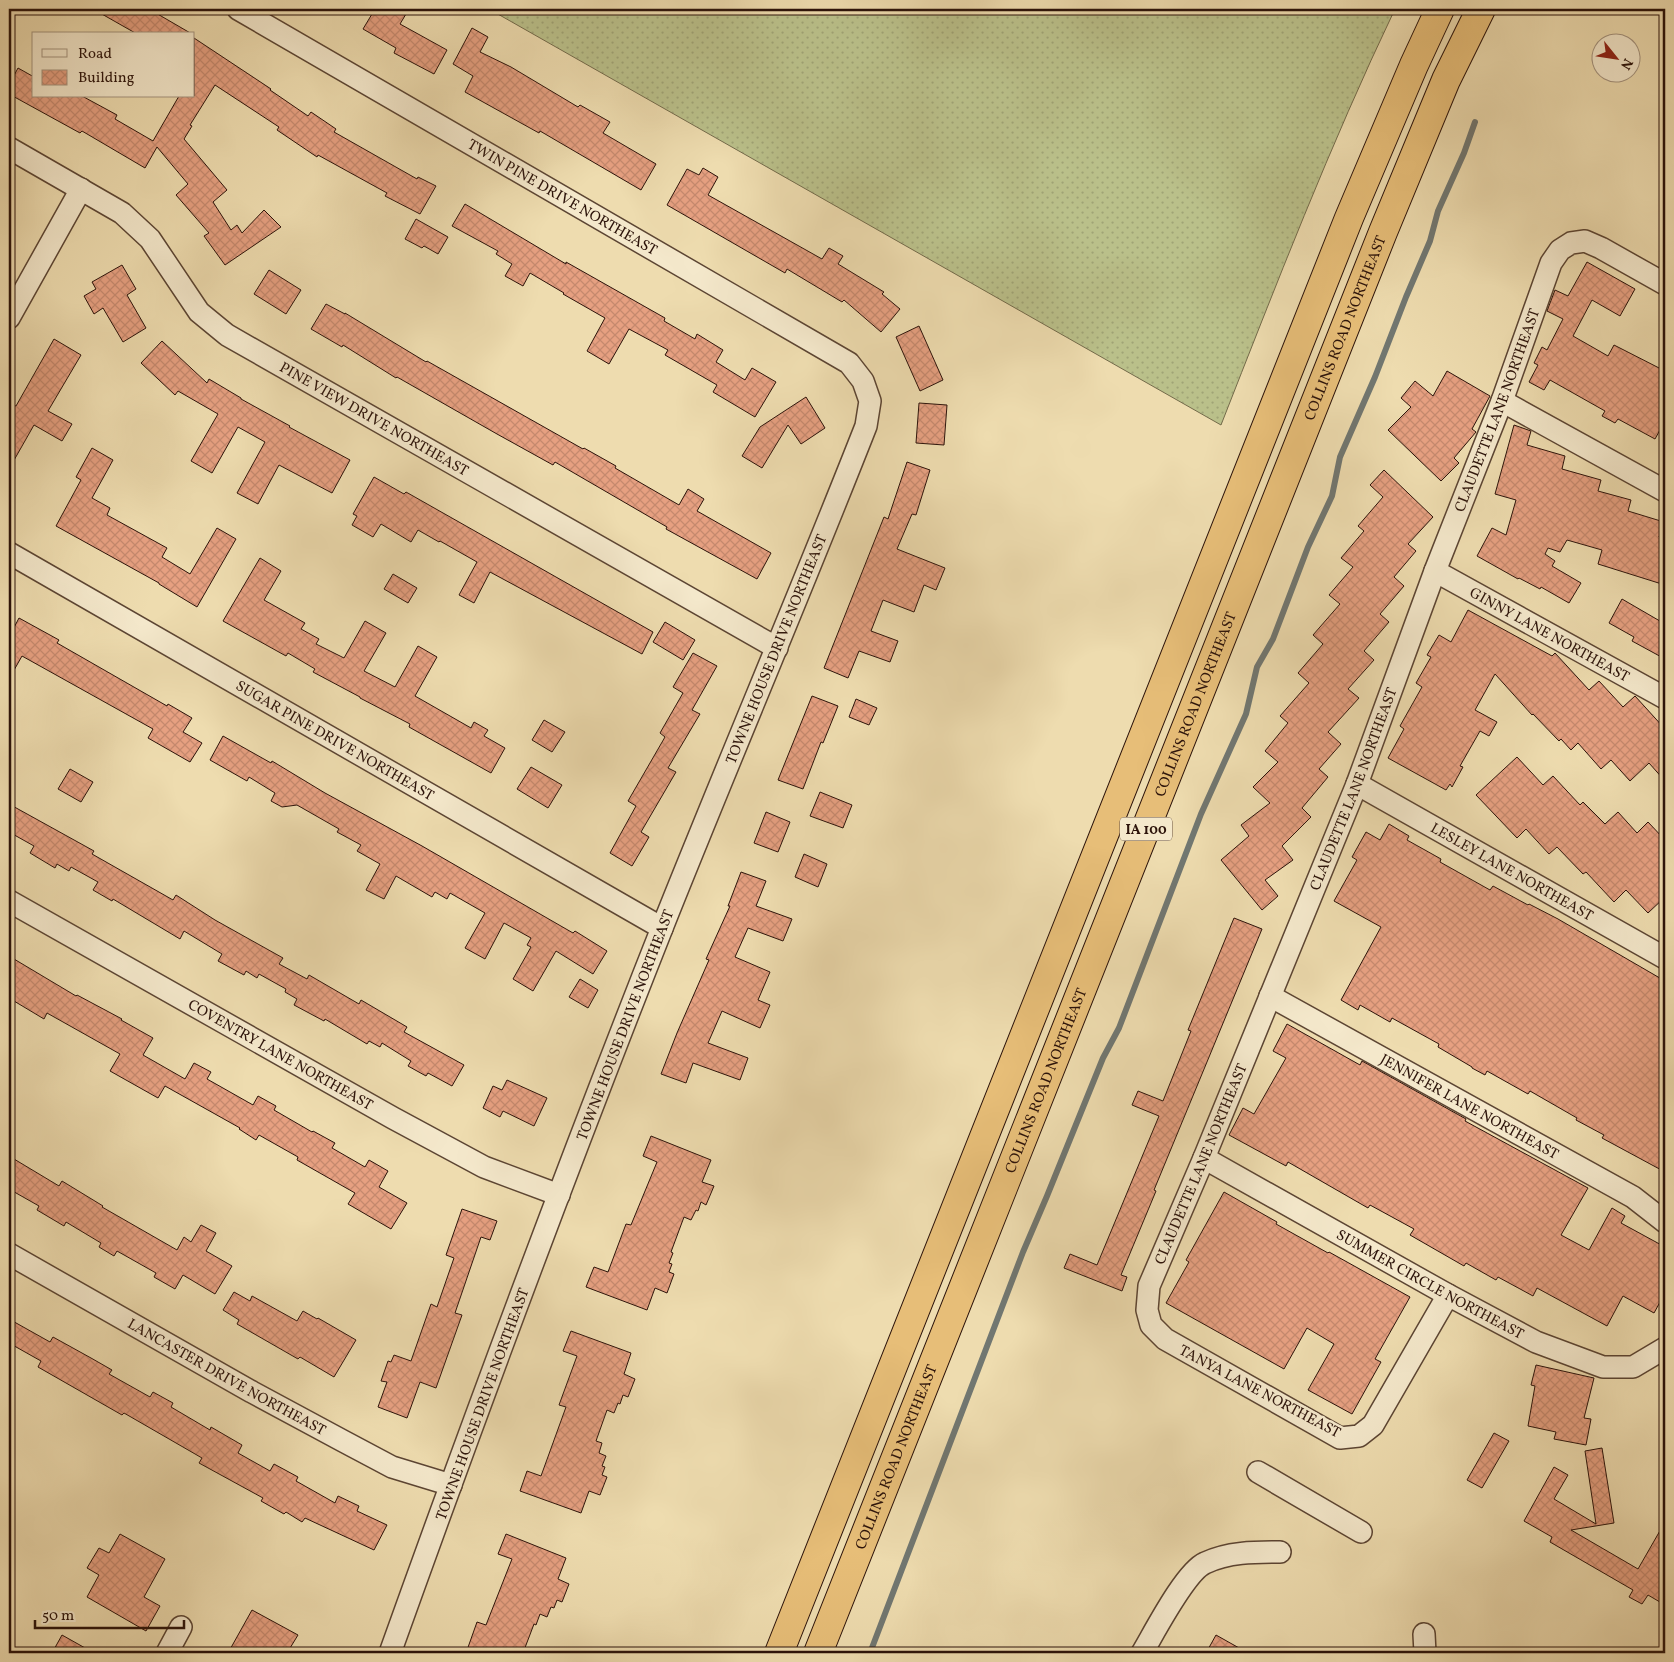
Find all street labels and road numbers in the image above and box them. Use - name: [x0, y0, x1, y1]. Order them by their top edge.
- street label: TWIN PINE DRIVE NORTHEAST: [463, 135, 661, 262]
- street label: COLLINS ROAD NORTHEAST: [1300, 233, 1393, 424]
- street label: CLAUDETTE LANE NORTHEAST: [1450, 306, 1546, 516]
- street label: PINE VIEW DRIVE NORTHEAST: [275, 358, 472, 482]
- street label: TOWNE HOUSE DRIVE NORTHEAST: [722, 531, 833, 768]
- street label: GINNY LANE NORTHEAST: [1465, 583, 1633, 688]
- street label: COLLINS ROAD NORTHEAST: [1150, 609, 1243, 800]
- street label: SUGAR PINE DRIVE NORTHEAST: [231, 676, 438, 807]
- street label: CLAUDETTE LANE NORTHEAST: [1306, 685, 1404, 894]
- road number: IA 100: [1120, 818, 1172, 841]
- street label: LESLEY LANE NORTHEAST: [1426, 818, 1597, 927]
- street label: TOWNE HOUSE DRIVE NORTHEAST: [573, 907, 680, 1144]
- street label: COLLINS ROAD NORTHEAST: [1001, 985, 1093, 1177]
- street label: COVENTRY LANE NORTHEAST: [183, 995, 377, 1117]
- street label: JENNIFER LANE NORTHEAST: [1376, 1050, 1562, 1166]
- street label: CLAUDETTE LANE NORTHEAST: [1150, 1061, 1254, 1268]
- street label: SUMMER CIRCLE NORTHEAST: [1332, 1225, 1527, 1346]
- street label: TOWNE HOUSE DRIVE NORTHEAST: [431, 1285, 535, 1524]
- street label: LANCASTER DRIVE NORTHEAST: [123, 1314, 329, 1442]
- street label: TANYA LANE NORTHEAST: [1175, 1341, 1344, 1444]
- street label: COLLINS ROAD NORTHEAST: [851, 1362, 944, 1553]

